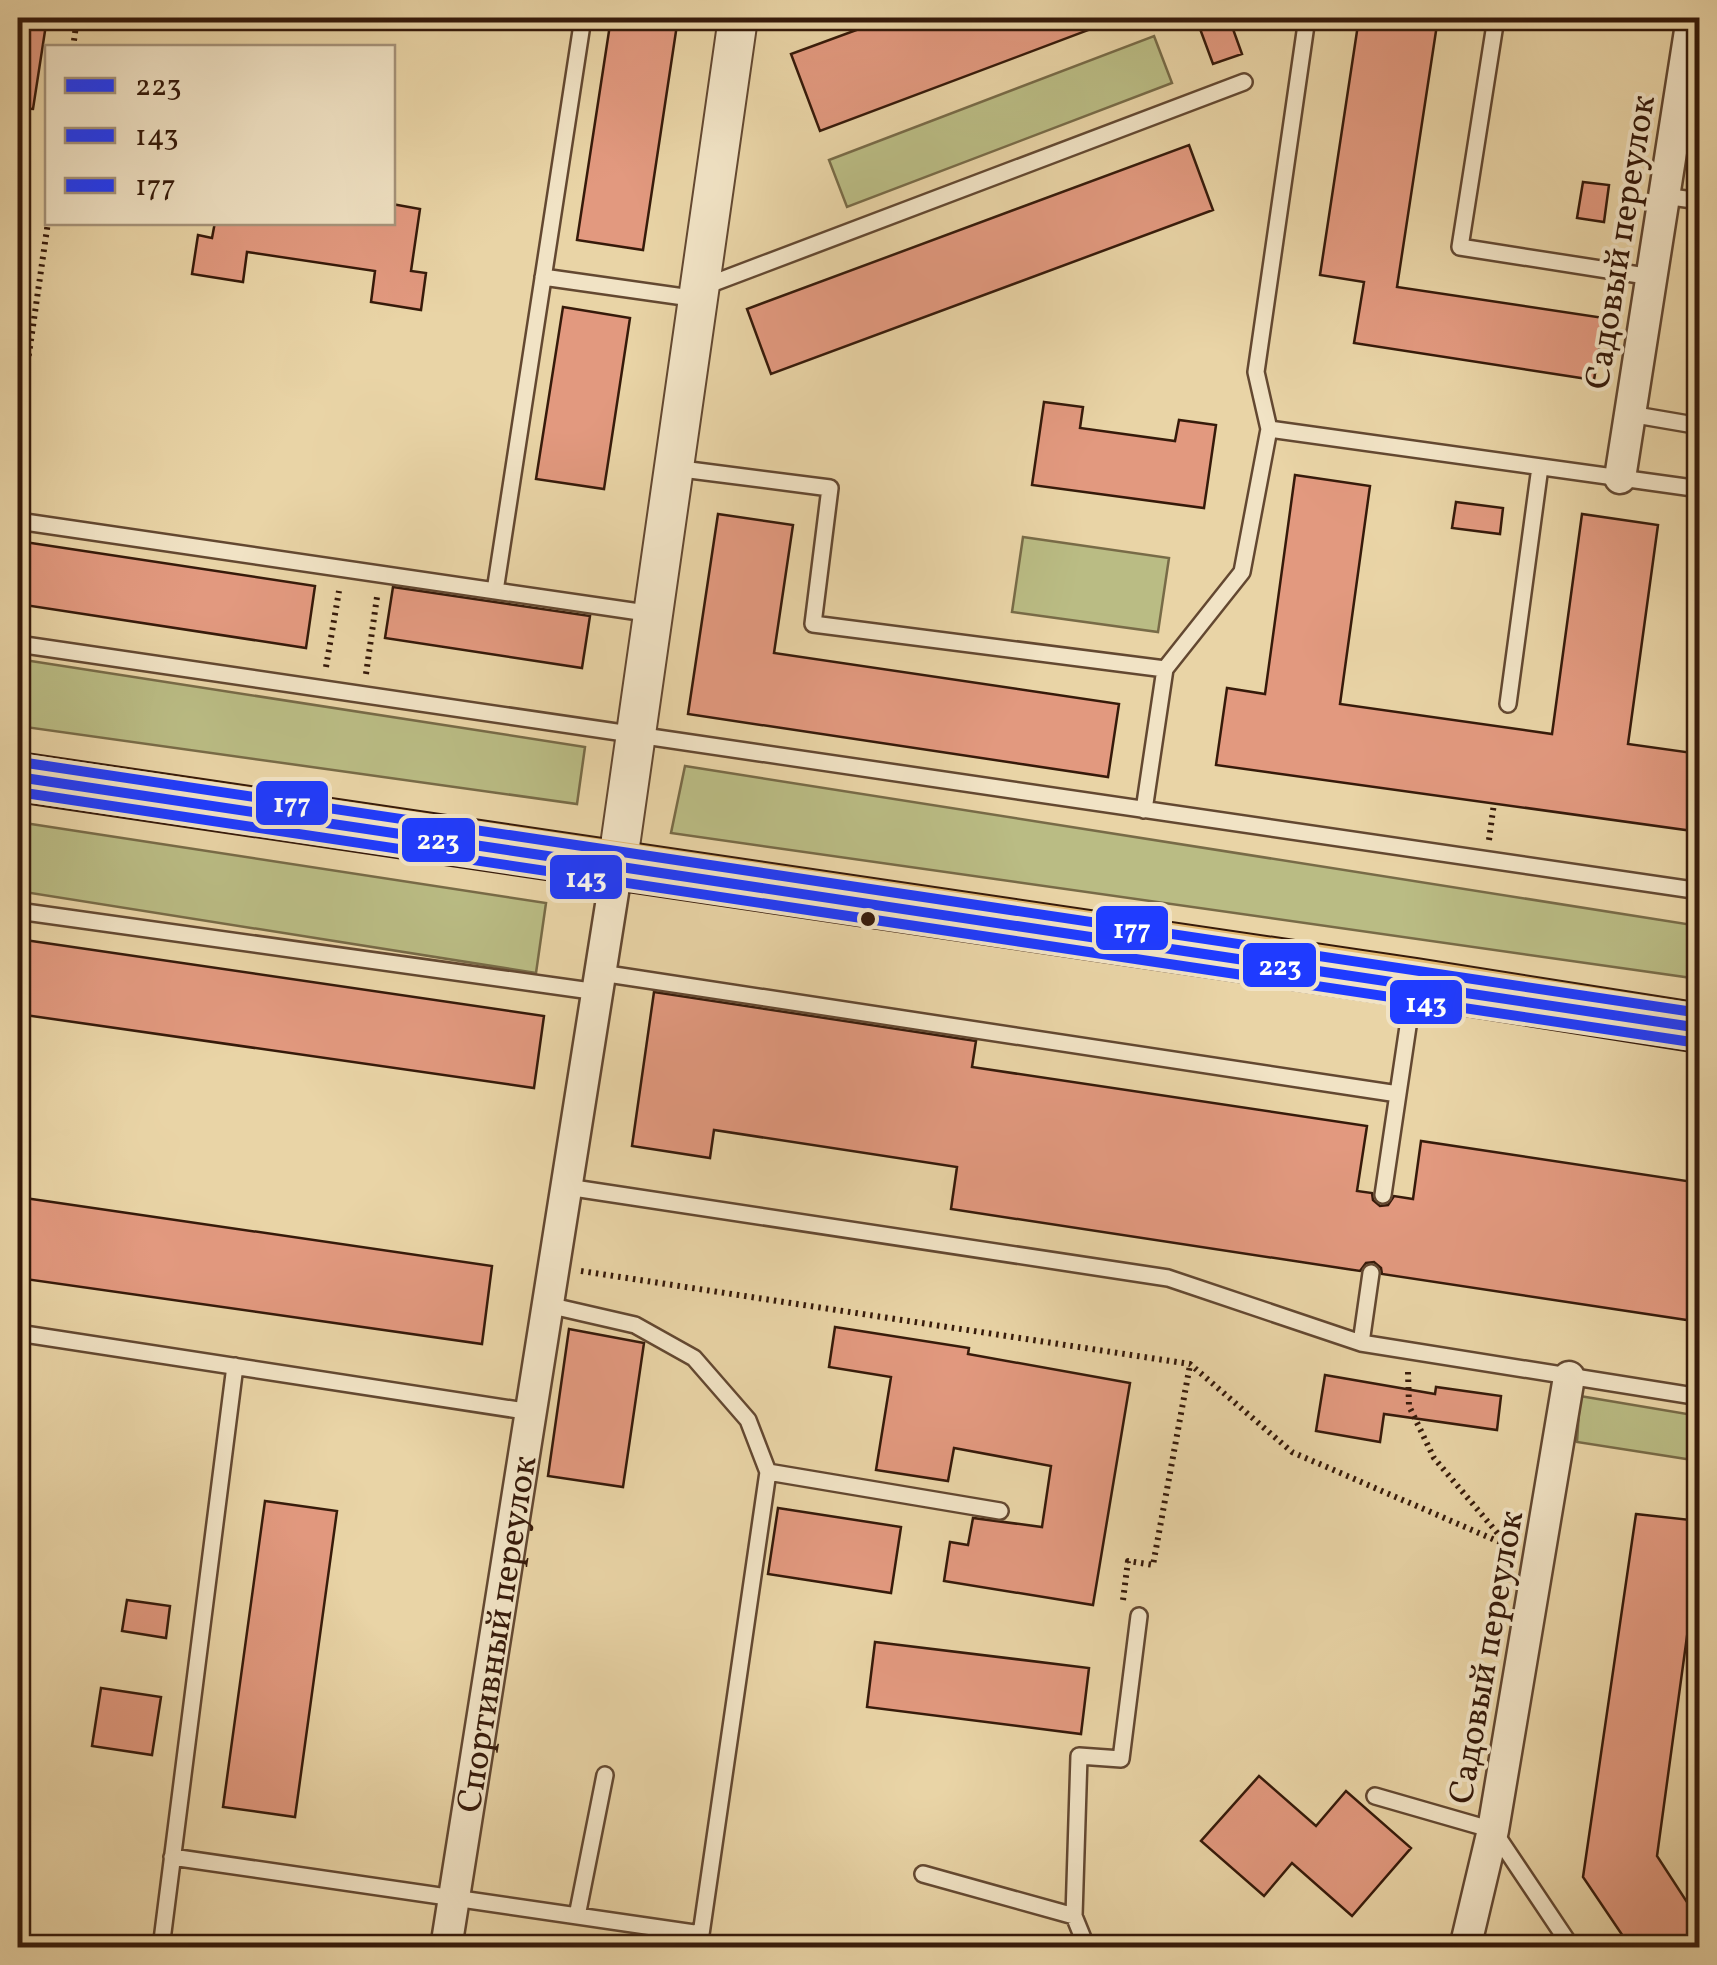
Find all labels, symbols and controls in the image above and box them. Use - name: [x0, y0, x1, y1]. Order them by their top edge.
- legend: [45, 45, 395, 225]
- text: 223: [135, 66, 182, 108]
- street label: Садовый переулок: [1575, 92, 1669, 393]
- text: 143: [135, 116, 179, 158]
- text: 177: [135, 166, 176, 208]
- line badge: 177: [254, 779, 330, 827]
- text: 177: [273, 785, 311, 824]
- line badge: 223: [400, 816, 477, 864]
- text: 223: [417, 822, 460, 861]
- line badge: 143: [548, 853, 624, 901]
- text: 143: [565, 860, 607, 899]
- line badge: 177: [1094, 904, 1170, 952]
- unlabelled marker: [858, 909, 878, 929]
- text: 177: [1113, 911, 1151, 950]
- line badge: 223: [1241, 941, 1318, 989]
- text: 223: [1259, 948, 1302, 987]
- line badge: 143: [1388, 978, 1464, 1026]
- text: 143: [1405, 985, 1447, 1024]
- street label: Спортивный переулок: [447, 1453, 551, 1816]
- street label: Садовый переулок: [1439, 1507, 1537, 1808]

